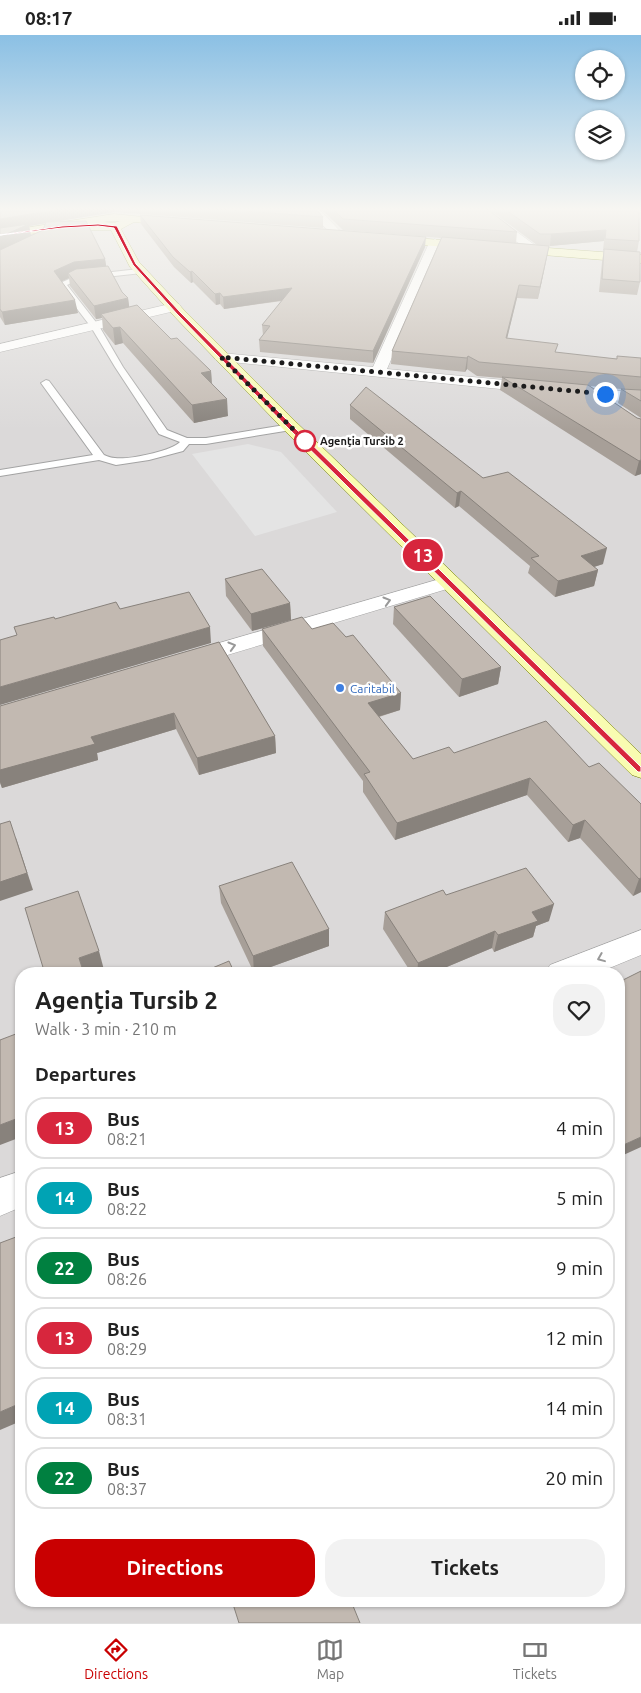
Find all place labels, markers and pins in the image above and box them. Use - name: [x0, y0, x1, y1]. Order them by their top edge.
- marker: Agenția Tursib 2: [294, 430, 316, 452]
- place label: Agenția Tursib 2: [320, 435, 404, 447]
- marker: Caritabil: [334, 682, 346, 694]
- place label: Caritabil: [350, 682, 395, 695]

